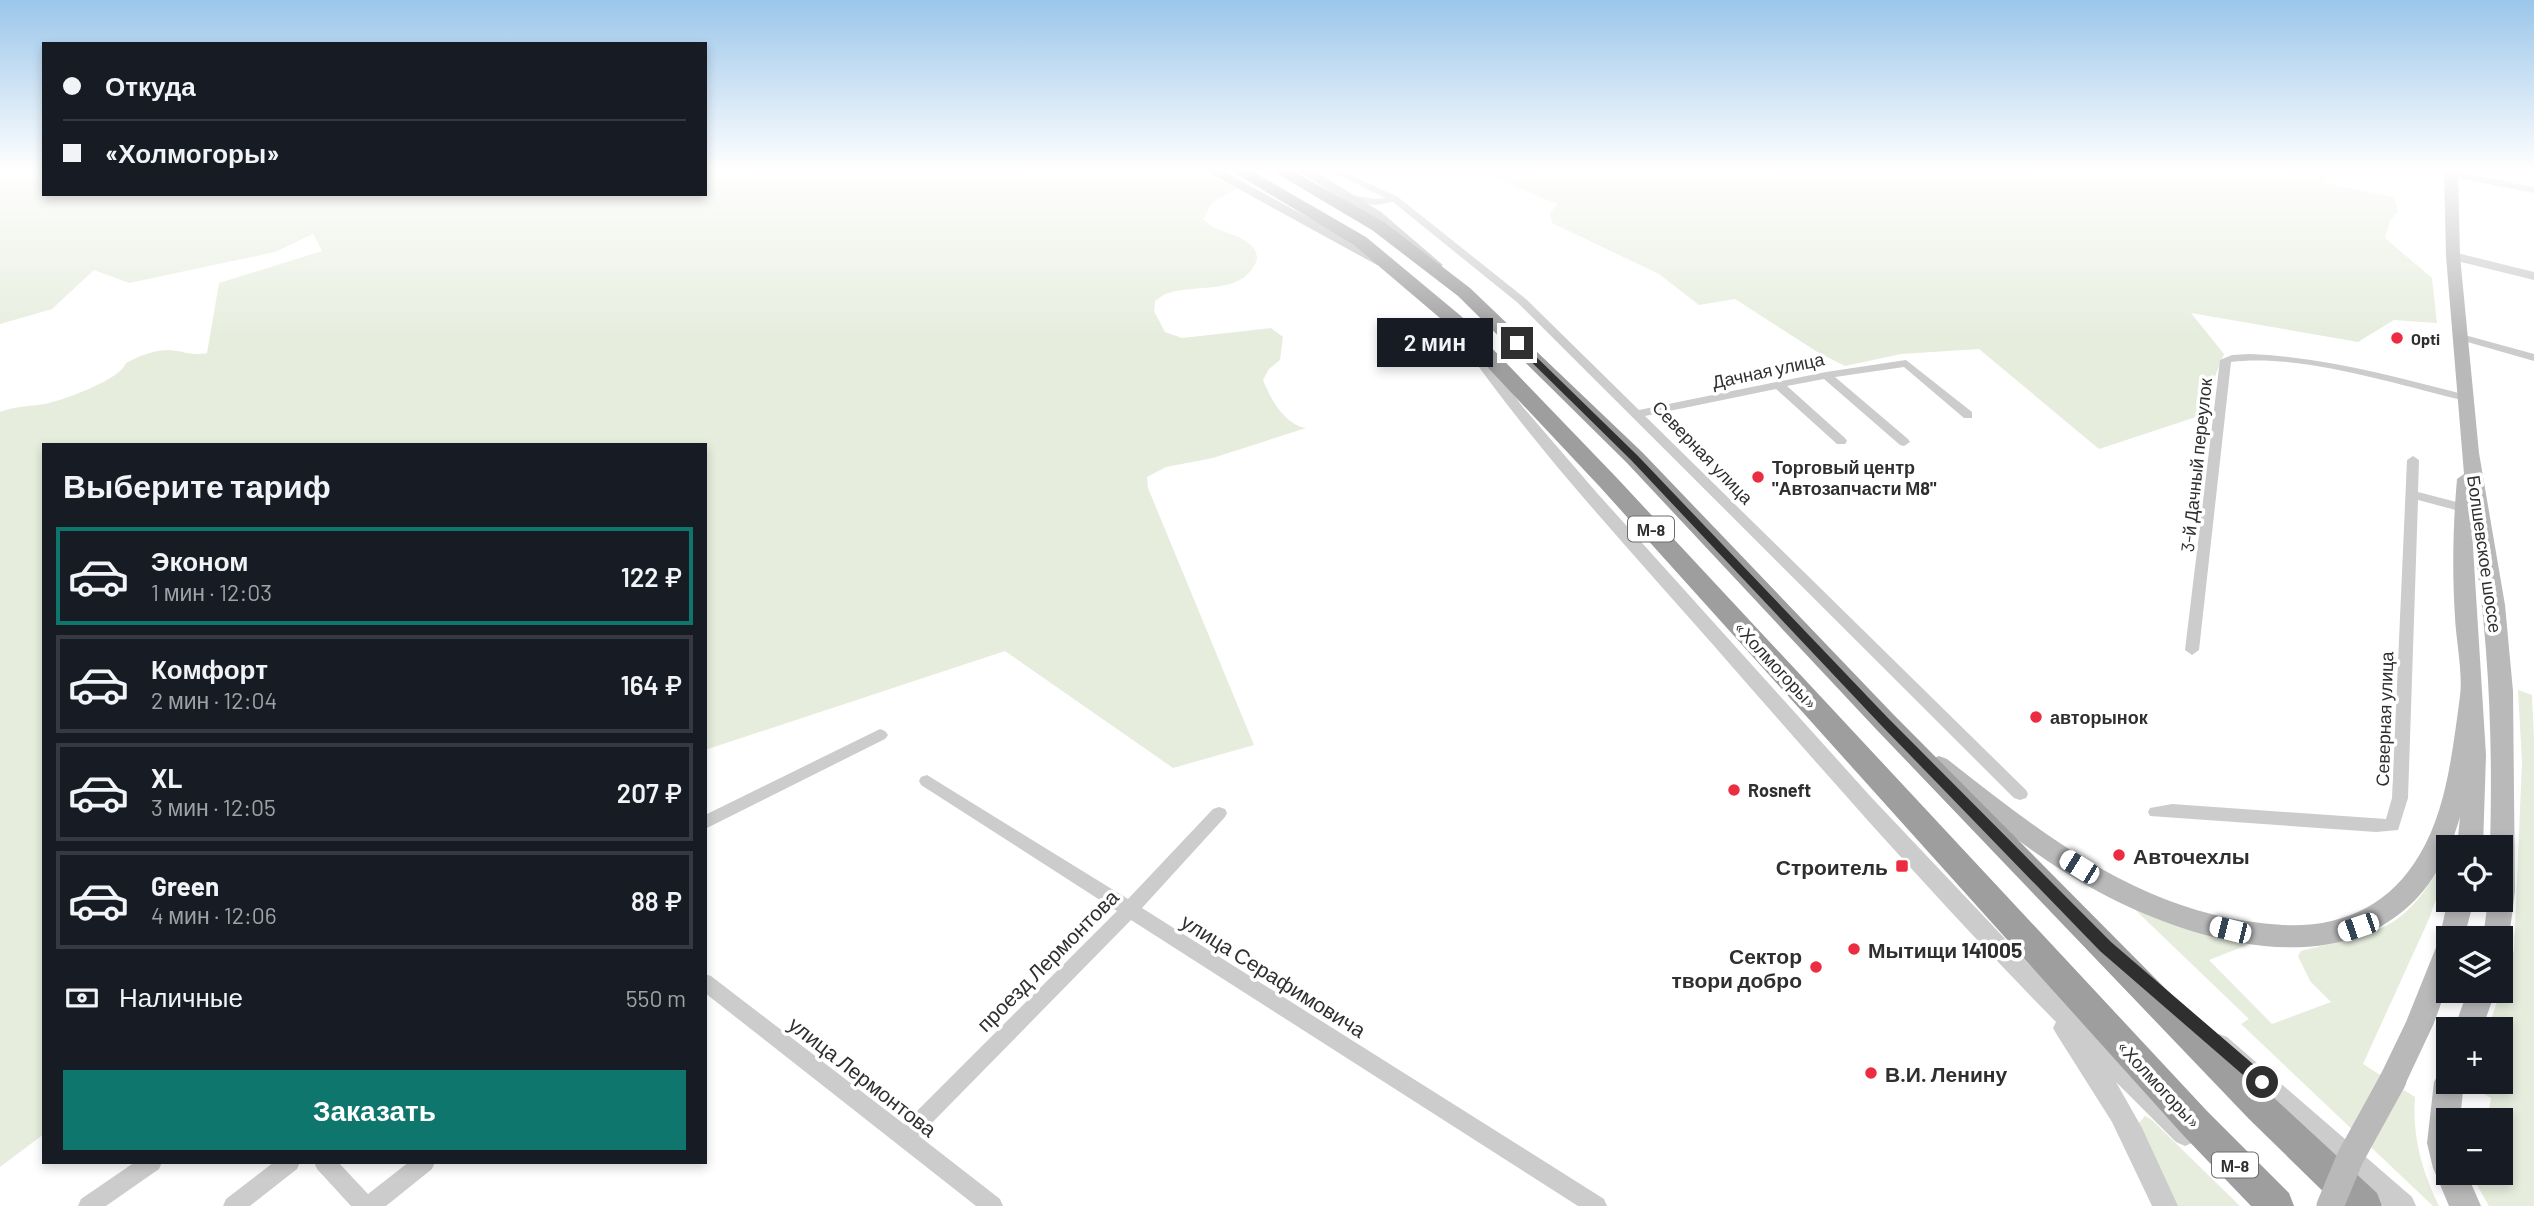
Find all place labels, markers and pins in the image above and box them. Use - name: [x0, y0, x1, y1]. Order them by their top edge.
- place label: Opti: [2411, 329, 2440, 348]
- marker: Opti: [2389, 330, 2405, 346]
- place label: Торговый центр "Автозапчасти М8": [1772, 456, 1937, 499]
- marker: Торговый центр "Автозапчасти М8": [1750, 469, 1766, 485]
- place label: авторынок: [2050, 706, 2149, 728]
- marker: авторынок: [2028, 709, 2044, 725]
- place label: Rosneft: [1748, 779, 1811, 801]
- marker: Rosneft: [1726, 782, 1742, 798]
- place label: Авточехлы: [2133, 843, 2250, 868]
- marker: Авточехлы: [2111, 847, 2127, 863]
- place label: Строитель: [1776, 854, 1888, 879]
- marker: Строитель: [1894, 858, 1910, 874]
- place label: Мытищи 141005: [1868, 937, 2022, 962]
- marker: Мытищи 141005: [1846, 941, 1862, 957]
- place label: Сектор твори добро: [1672, 943, 1802, 992]
- marker: Сектор твори добро: [1808, 959, 1824, 975]
- place label: В.И. Ленину: [1885, 1061, 2007, 1086]
- marker: В.И. Ленину: [1863, 1065, 1879, 1081]

